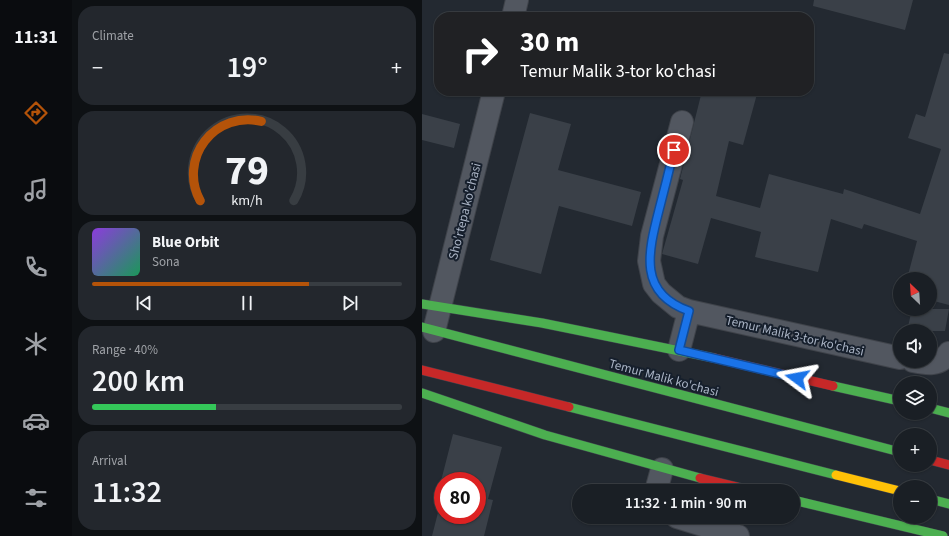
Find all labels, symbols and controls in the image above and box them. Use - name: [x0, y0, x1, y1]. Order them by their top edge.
- text: 30 m: [520, 22, 579, 62]
- text: 11:31: [14, 25, 58, 50]
- text: Climate: [92, 27, 134, 45]
- icon: right: [454, 28, 506, 80]
- text: 19°: [226, 46, 268, 89]
- text: −: [92, 52, 103, 84]
- text: +: [391, 52, 402, 84]
- text: Temur Malik 3-tor ko'chasi: [520, 59, 716, 84]
- icon: directions: [22, 99, 50, 127]
- pin: [657, 133, 691, 167]
- icon: arrive: [663, 139, 685, 161]
- text: 79: [225, 141, 269, 201]
- street label: Sho'rtepa ko'chasi: [444, 161, 486, 262]
- icon: music: [22, 176, 50, 204]
- text: km/h: [231, 190, 263, 211]
- text: Blue Orbit: [152, 232, 219, 253]
- icon: phone: [22, 253, 50, 281]
- text: Sona: [152, 253, 180, 271]
- north arrow: [893, 272, 937, 316]
- map controls: [893, 272, 937, 524]
- icon: previous: [133, 292, 155, 314]
- icon: pause: [236, 292, 258, 314]
- icon: next: [339, 292, 361, 314]
- street label: Temur Malik 3-tor ko'chasi: [724, 311, 866, 361]
- button: sound: [893, 324, 937, 368]
- icon: climate: [22, 330, 50, 358]
- text: Range · 40%: [92, 341, 158, 359]
- street label: Temur Malik ko'chasi: [607, 355, 721, 401]
- position arrow: [776, 357, 818, 399]
- text: 200 km: [92, 360, 185, 403]
- button: layers: [893, 376, 937, 420]
- icon: car: [22, 407, 50, 435]
- button: +: [893, 428, 937, 472]
- text: Arrival: [92, 452, 127, 470]
- text: 11:32: [92, 471, 162, 514]
- speed limit sign: 80: [434, 472, 486, 524]
- button: −: [893, 480, 937, 524]
- icon: filters: [22, 484, 50, 512]
- text: 11:32 · 1 min · 90 m: [625, 493, 747, 514]

